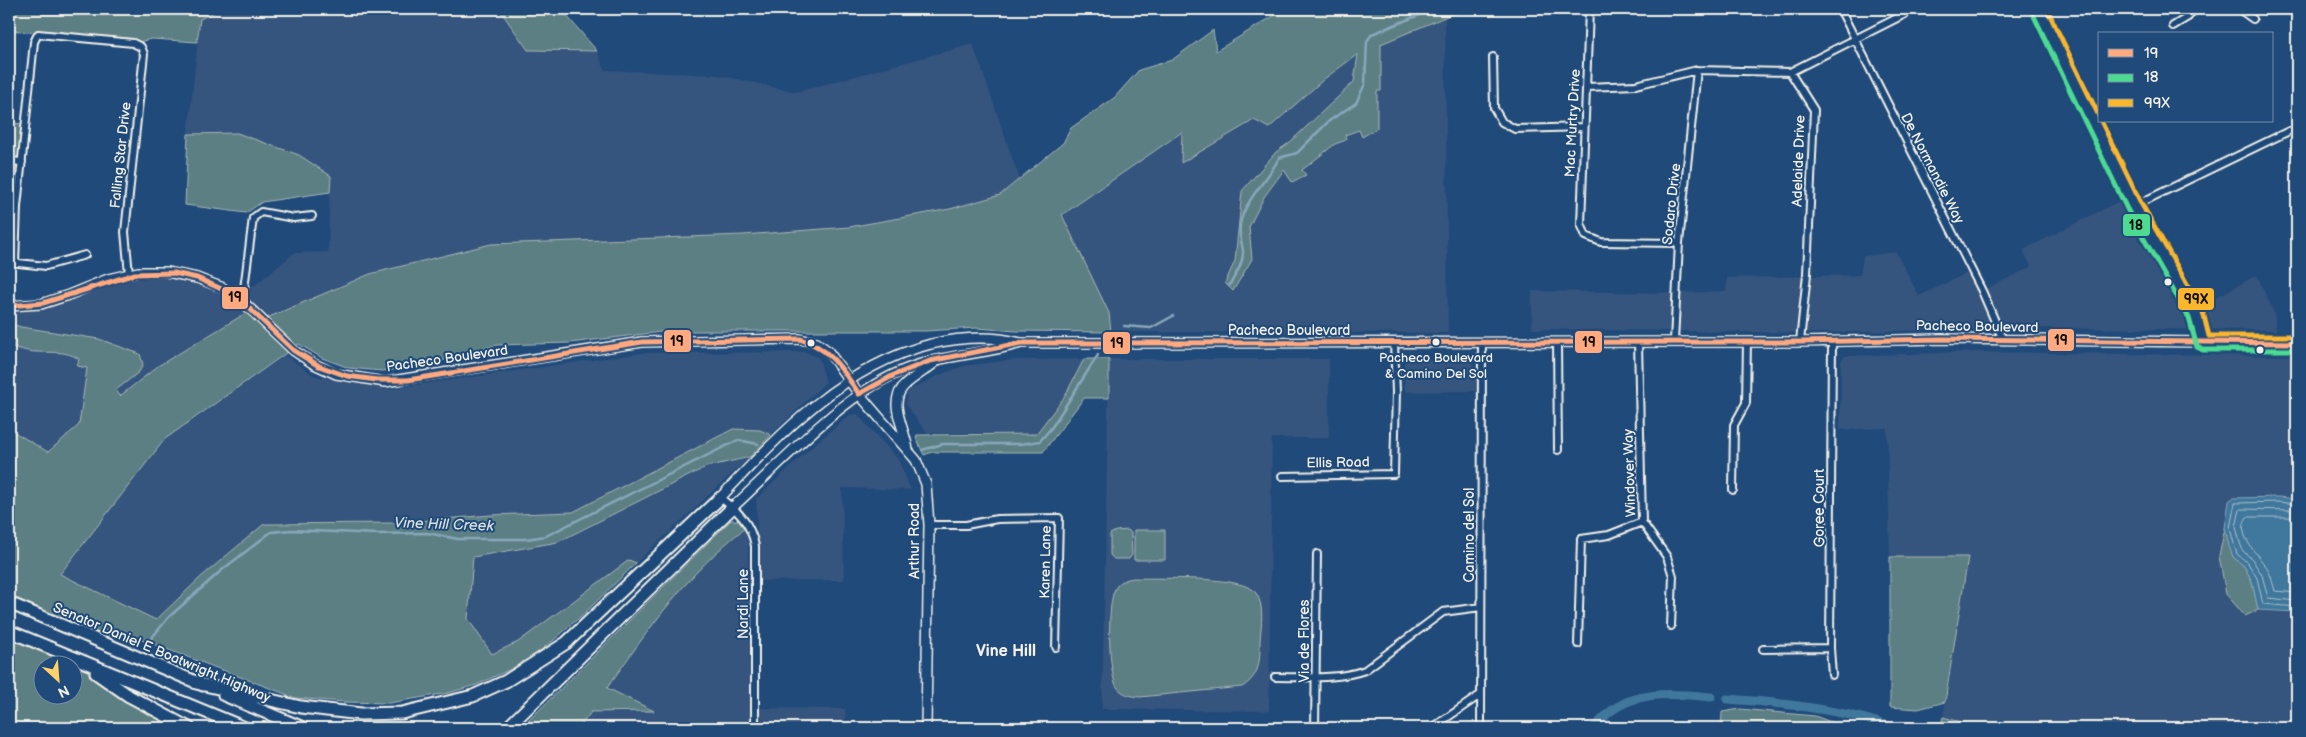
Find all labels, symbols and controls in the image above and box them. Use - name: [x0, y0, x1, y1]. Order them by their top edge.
- legend: [2098, 32, 2274, 122]
- text: 19: [2144, 44, 2158, 63]
- street label: Mac Murtry Drive: [1561, 68, 1584, 178]
- text: 18: [2144, 68, 2159, 87]
- text: 99X: [2144, 94, 2170, 113]
- street label: Falling Star Drive: [106, 101, 135, 209]
- street label: De Normandie Way: [1897, 110, 1968, 227]
- street label: Adelaide Drive: [1788, 115, 1809, 207]
- street label: Sodaro Drive: [1659, 162, 1684, 246]
- line badge: 18: [2122, 213, 2151, 237]
- text: 18: [2129, 217, 2143, 234]
- unlabelled marker: [2163, 277, 2173, 287]
- line badge: 19: [221, 286, 249, 310]
- line badge: 99X: [2177, 287, 2215, 311]
- text: 19: [228, 289, 242, 306]
- text: 99X: [2184, 291, 2209, 308]
- street label: Pacheco Boulevard: [1916, 317, 2038, 336]
- street label: Pacheco Boulevard: [1228, 322, 1350, 339]
- line badge: 19: [2047, 328, 2075, 352]
- line badge: 19: [663, 329, 692, 353]
- line badge: 19: [1574, 330, 1603, 354]
- line badge: 19: [1102, 331, 1131, 355]
- text: 19: [2054, 332, 2068, 349]
- text: 19: [670, 333, 684, 350]
- text: 19: [1582, 334, 1596, 351]
- text: 19: [1110, 335, 1124, 352]
- marker: Pacheco Boulevard & Camino Del Sol: [1431, 337, 1441, 347]
- unlabelled marker: [806, 338, 816, 348]
- street label: Pacheco Boulevard: [385, 342, 509, 375]
- unlabelled marker: [2255, 345, 2265, 355]
- place label: Pacheco Boulevard & Camino Del Sol: [1379, 350, 1493, 382]
- street label: Windover Way: [1619, 428, 1640, 518]
- street label: Ellis Road: [1306, 453, 1370, 472]
- street label: Goree Court: [1811, 468, 1828, 547]
- street label: Camino del Sol: [1461, 488, 1478, 582]
- street label: Arthur Road: [906, 503, 923, 579]
- water label: Vine Hill Creek: [394, 513, 495, 536]
- street label: Karen Lane: [1036, 525, 1055, 599]
- street label: Nardi Lane: [735, 569, 752, 639]
- street label: Senator Daniel E Boatwright Highway: [50, 599, 274, 706]
- street label: Via de Flores: [1296, 599, 1313, 683]
- district label: Vine Hill: [976, 642, 1036, 661]
- north arrow: [32, 654, 82, 704]
- text: N: [55, 681, 72, 701]

